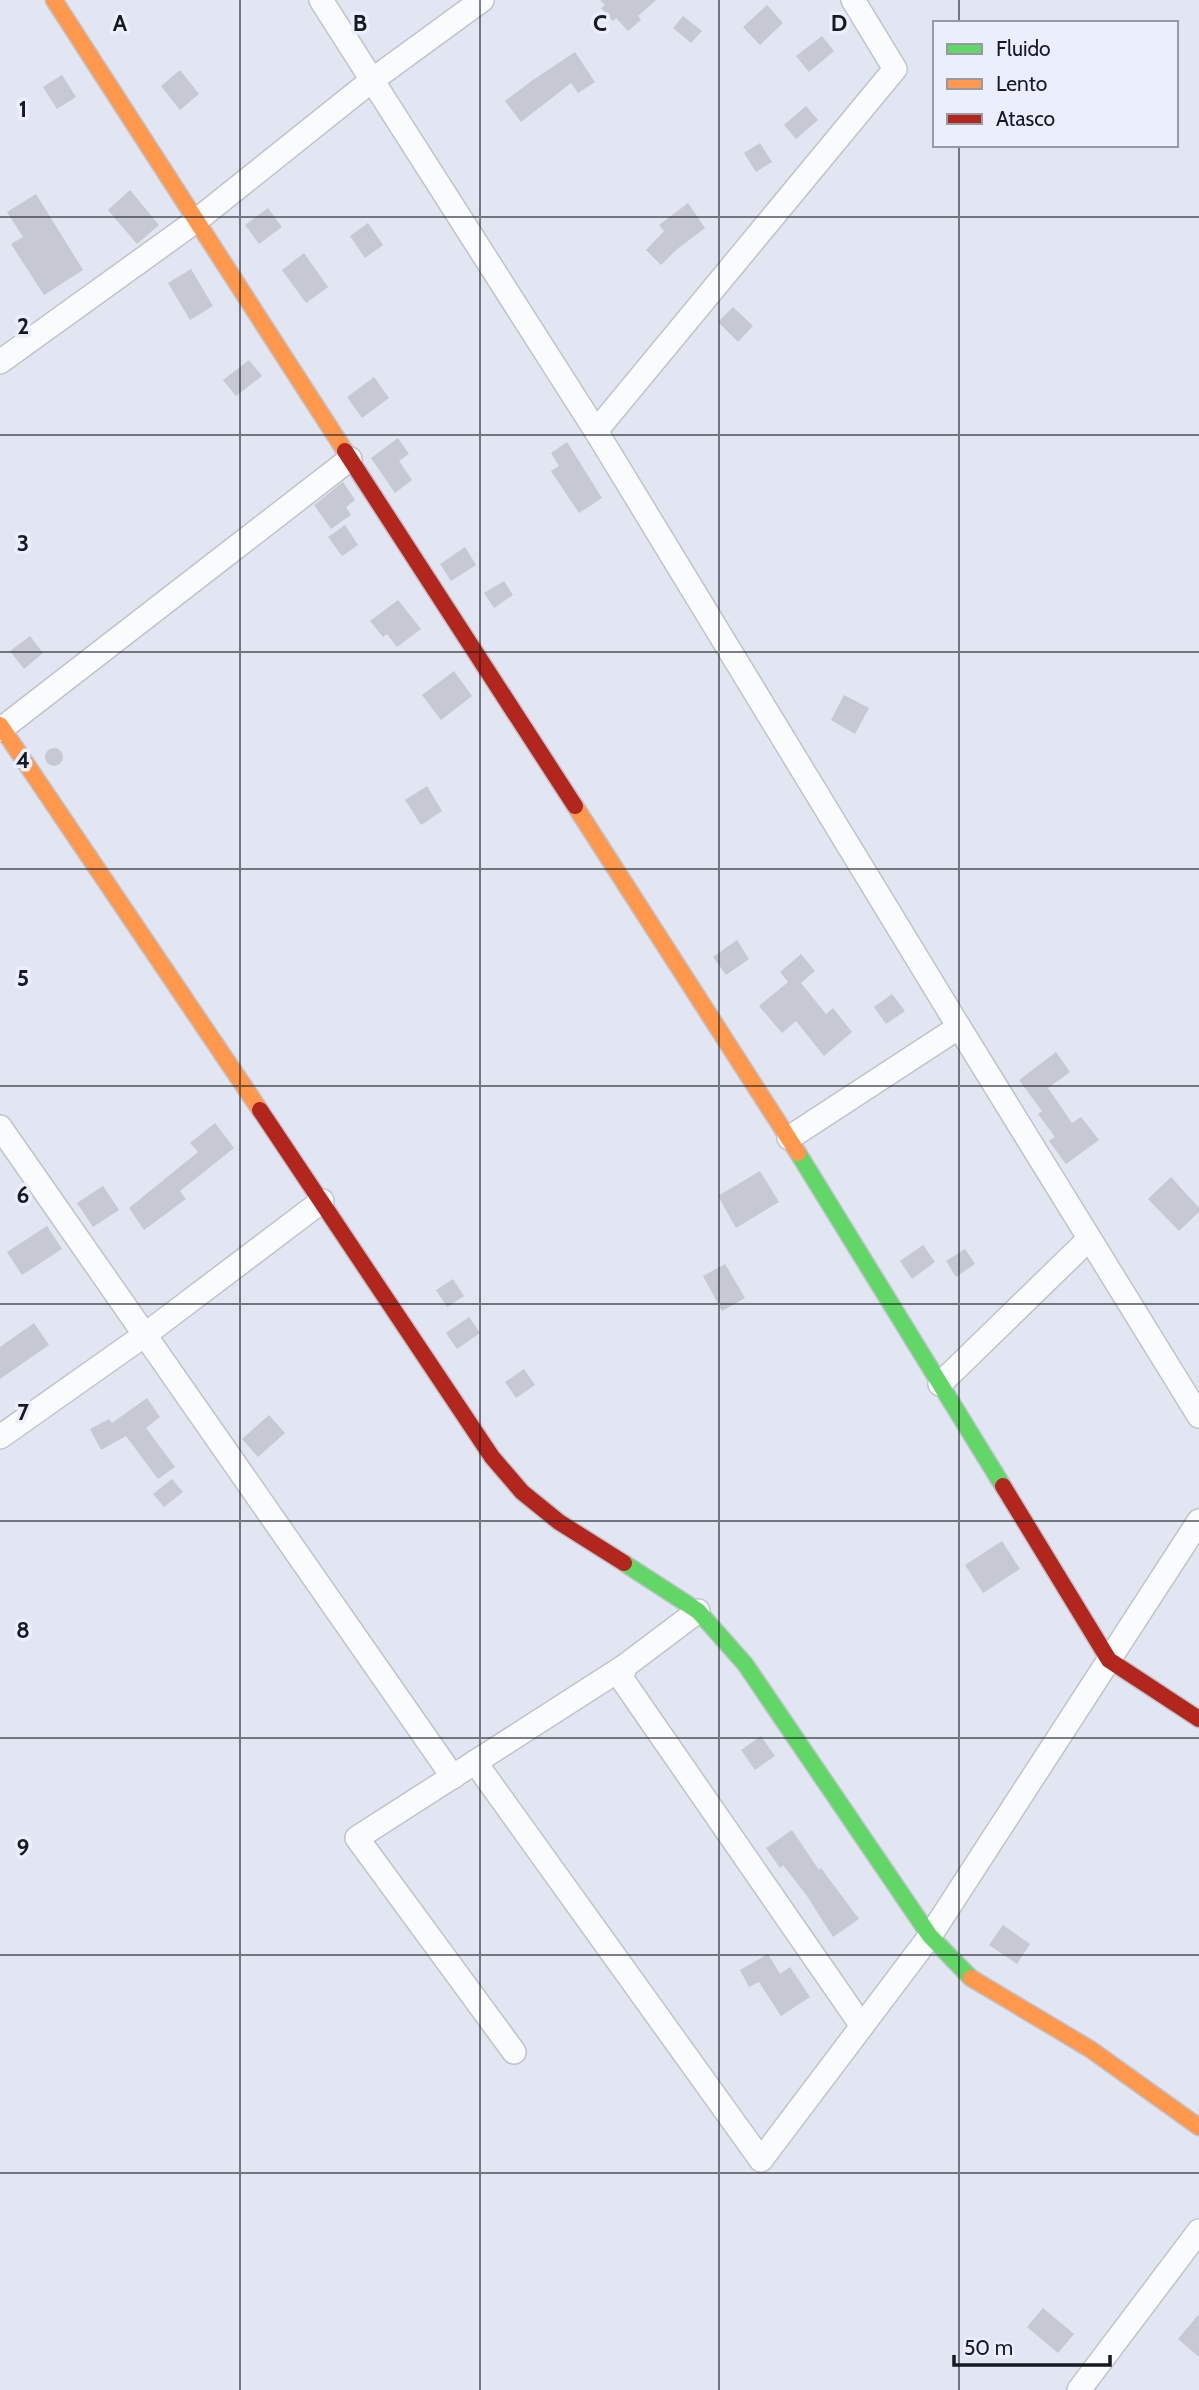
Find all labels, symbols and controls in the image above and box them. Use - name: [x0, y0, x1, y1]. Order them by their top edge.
- text: A: [113, 9, 128, 37]
- text: B: [353, 9, 367, 37]
- text: C: [593, 9, 607, 37]
- text: D: [831, 9, 847, 37]
- legend: [933, 21, 1178, 147]
- text: Fluido: [996, 36, 1051, 61]
- text: Lento: [996, 71, 1047, 96]
- text: 1: [19, 95, 27, 123]
- text: Atasco: [996, 106, 1055, 131]
- text: 2: [17, 312, 29, 340]
- text: 3: [17, 529, 29, 557]
- text: 4: [16, 746, 30, 774]
- text: 5: [17, 964, 29, 992]
- text: 6: [17, 1181, 29, 1209]
- text: 7: [17, 1398, 29, 1426]
- text: 8: [16, 1616, 30, 1644]
- text: 9: [17, 1833, 29, 1861]
- scale bar: [954, 2324, 1110, 2368]
- text: 50 m: [964, 2335, 1013, 2360]

